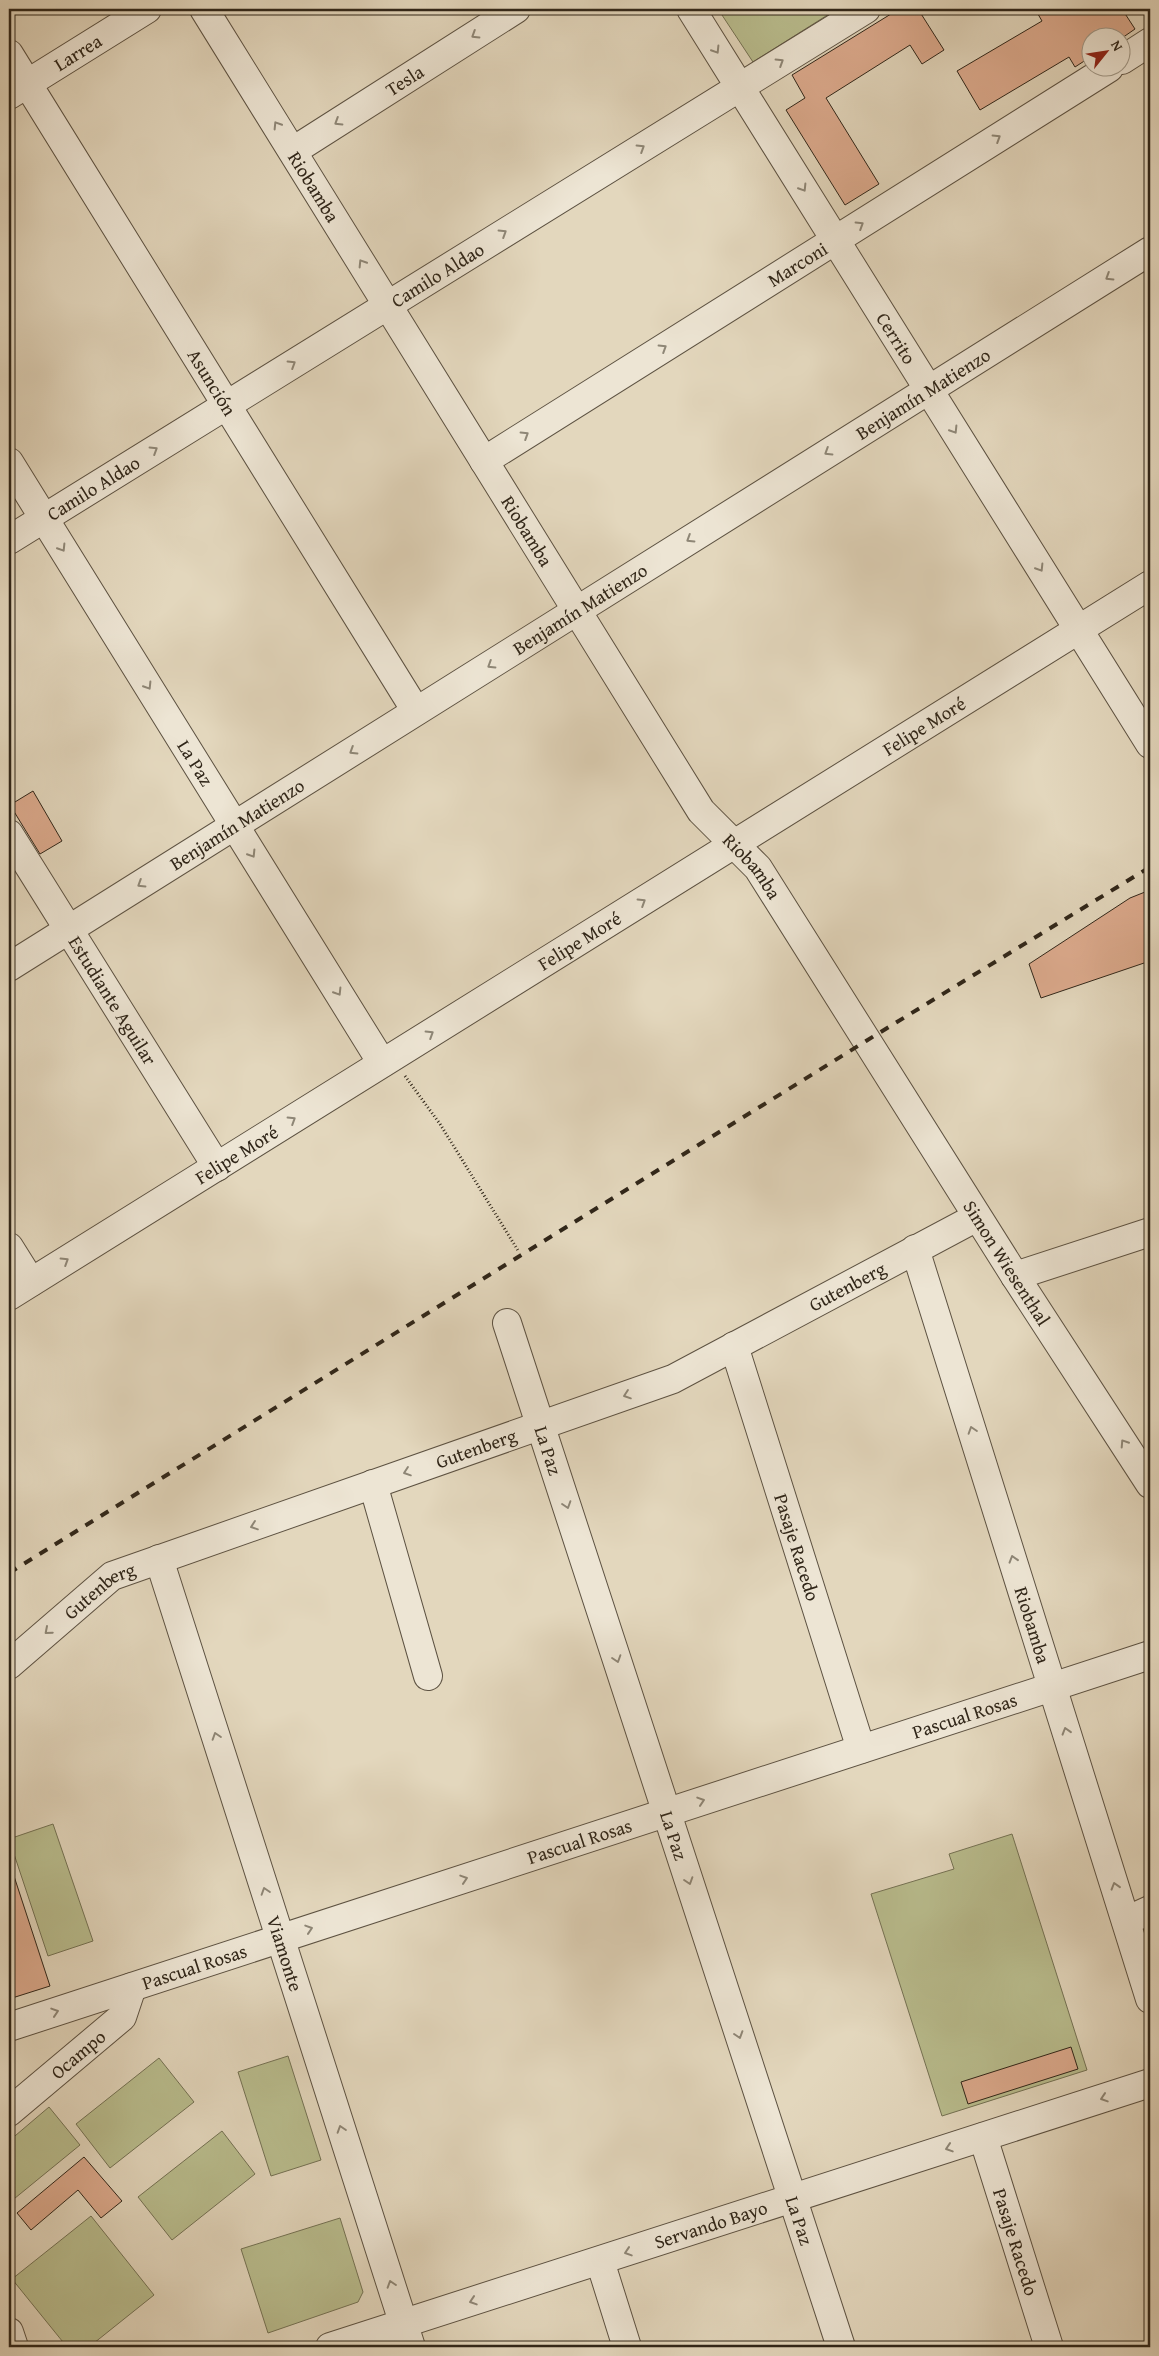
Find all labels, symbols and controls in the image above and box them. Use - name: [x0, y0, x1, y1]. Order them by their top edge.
- street label: Larrea: [48, 27, 107, 78]
- north arrow: [1082, 28, 1132, 78]
- one-way arrow: [471, 29, 481, 38]
- text: N: [1106, 36, 1129, 55]
- one-way arrow: [710, 45, 720, 54]
- street label: Tesla: [380, 57, 429, 103]
- one-way arrow: [774, 59, 783, 68]
- one-way arrow: [334, 116, 344, 125]
- one-way arrow: [273, 121, 283, 130]
- one-way arrow: [992, 135, 1001, 144]
- one-way arrow: [636, 144, 645, 154]
- street label: Riobamba: [281, 146, 347, 228]
- one-way arrow: [796, 183, 806, 192]
- one-way arrow: [854, 221, 863, 231]
- one-way arrow: [498, 230, 507, 239]
- street label: Camilo Aldao: [385, 235, 489, 314]
- street label: Marconi: [762, 235, 833, 294]
- one-way arrow: [358, 260, 368, 269]
- one-way arrow: [1105, 270, 1114, 280]
- street label: Cerrito: [870, 307, 923, 370]
- street label: Benjamín Matienzo: [850, 341, 996, 446]
- street label: Asunción: [181, 343, 244, 421]
- one-way arrow: [658, 345, 667, 355]
- one-way arrow: [287, 361, 296, 370]
- one-way arrow: [948, 425, 957, 434]
- one-way arrow: [520, 432, 529, 441]
- one-way arrow: [824, 446, 833, 456]
- one-way arrow: [149, 447, 158, 456]
- street label: Camilo Aldao: [41, 448, 145, 527]
- street label: Riobamba: [495, 490, 560, 572]
- one-way arrow: [687, 533, 696, 542]
- one-way arrow: [56, 542, 66, 551]
- street label: Benjamín Matienzo: [507, 556, 653, 662]
- one-way arrow: [1034, 563, 1044, 572]
- one-way arrow: [487, 658, 496, 668]
- one-way arrow: [141, 680, 151, 689]
- street label: Felipe Moré: [877, 689, 971, 763]
- street label: La Paz: [171, 734, 221, 791]
- one-way arrow: [349, 745, 359, 754]
- street label: Benjamín Matienzo: [164, 771, 310, 877]
- street label: Riobamba: [716, 826, 788, 905]
- one-way arrow: [246, 848, 255, 857]
- one-way arrow: [138, 877, 147, 887]
- one-way arrow: [637, 898, 646, 908]
- street label: Felipe Moré: [532, 904, 627, 977]
- street label: Estudiante Aguilar: [62, 930, 164, 1071]
- one-way arrow: [331, 986, 341, 995]
- one-way arrow: [425, 1030, 434, 1040]
- one-way arrow: [287, 1116, 296, 1126]
- street label: Felipe Moré: [189, 1118, 284, 1191]
- street label: Simon Wiesenthal: [957, 1195, 1058, 1331]
- street label: Gutenberg: [804, 1254, 891, 1318]
- one-way arrow: [60, 1258, 69, 1268]
- one-way arrow: [623, 1389, 631, 1399]
- street label: Gutenberg: [432, 1421, 521, 1475]
- street label: La Paz: [527, 1422, 570, 1478]
- one-way arrow: [968, 1426, 978, 1434]
- one-way arrow: [1120, 1439, 1130, 1448]
- one-way arrow: [403, 1466, 412, 1476]
- street label: Pasaje Racedo: [767, 1490, 827, 1604]
- one-way arrow: [561, 1500, 571, 1509]
- one-way arrow: [250, 1520, 259, 1530]
- street label: Gutenberg: [57, 1555, 140, 1626]
- one-way arrow: [1008, 1555, 1018, 1563]
- street label: Riobamba: [1008, 1583, 1058, 1667]
- one-way arrow: [45, 1625, 54, 1634]
- one-way arrow: [611, 1655, 621, 1663]
- street label: Pascual Rosas: [908, 1685, 1021, 1746]
- one-way arrow: [1062, 1727, 1072, 1735]
- one-way arrow: [211, 1733, 221, 1741]
- one-way arrow: [697, 1797, 705, 1807]
- street label: La Paz: [653, 1807, 695, 1864]
- street label: Pascual Rosas: [523, 1811, 635, 1871]
- one-way arrow: [459, 1874, 468, 1884]
- one-way arrow: [683, 1876, 693, 1884]
- one-way arrow: [1110, 1882, 1120, 1890]
- one-way arrow: [261, 1887, 271, 1896]
- street label: Viamonte: [260, 1912, 310, 1995]
- one-way arrow: [305, 1925, 313, 1935]
- street label: Pascual Rosas: [138, 1936, 250, 1997]
- one-way arrow: [50, 2008, 59, 2018]
- street label: Ocampo: [44, 2023, 112, 2086]
- one-way arrow: [733, 2030, 743, 2039]
- one-way arrow: [1100, 2093, 1109, 2103]
- one-way arrow: [337, 2126, 347, 2134]
- one-way arrow: [945, 2142, 954, 2152]
- street label: Pasaje Racedo: [986, 2185, 1046, 2299]
- street label: La Paz: [779, 2192, 821, 2249]
- street label: Servando Bayo: [651, 2193, 771, 2256]
- one-way arrow: [624, 2246, 633, 2256]
- one-way arrow: [386, 2280, 396, 2289]
- one-way arrow: [470, 2296, 478, 2306]

